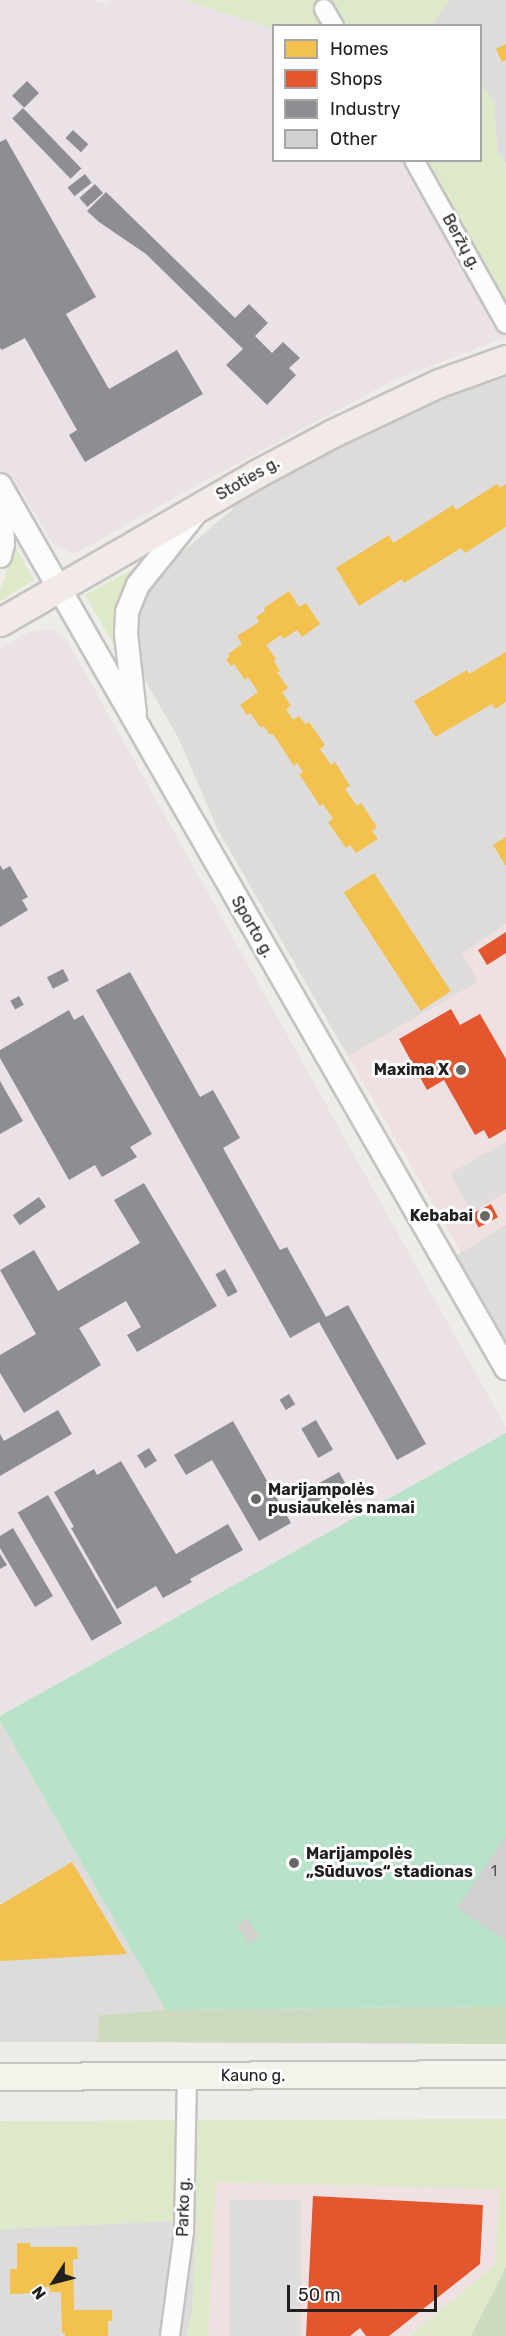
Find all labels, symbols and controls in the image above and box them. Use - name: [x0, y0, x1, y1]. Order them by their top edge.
- legend: [272, 24, 482, 162]
- text: Homes: [330, 38, 388, 60]
- text: Shops: [330, 68, 382, 90]
- text: Industry: [330, 98, 400, 120]
- text: Other: [330, 128, 377, 150]
- street label: Beržų g.: [438, 211, 484, 273]
- street label: Stoties g.: [213, 453, 283, 505]
- street label: Sporto g.: [227, 893, 277, 961]
- place label: Maxima X: [374, 1060, 449, 1080]
- marker: Maxima X: [454, 1063, 468, 1077]
- place label: Kebabai: [410, 1206, 473, 1226]
- marker: Kebabai: [478, 1209, 492, 1223]
- place label: Marijampolės pusiaukelės namai: [268, 1480, 415, 1518]
- marker: Marijampolės pusiaukelės namai: [249, 1492, 263, 1506]
- place label: Marijampolės „Sūduvos“ stadionas: [306, 1844, 473, 1882]
- marker: Marijampolės „Sūduvos“ stadionas: [287, 1856, 301, 1870]
- house number: 1: [491, 1864, 497, 1880]
- street label: Kauno g.: [221, 2066, 285, 2086]
- street label: Parko g.: [173, 2177, 195, 2237]
- north arrow: [24, 2252, 84, 2312]
- scale bar: [290, 2273, 440, 2311]
- text: N: [28, 2283, 50, 2303]
- text: 50 m: [298, 2284, 341, 2306]

